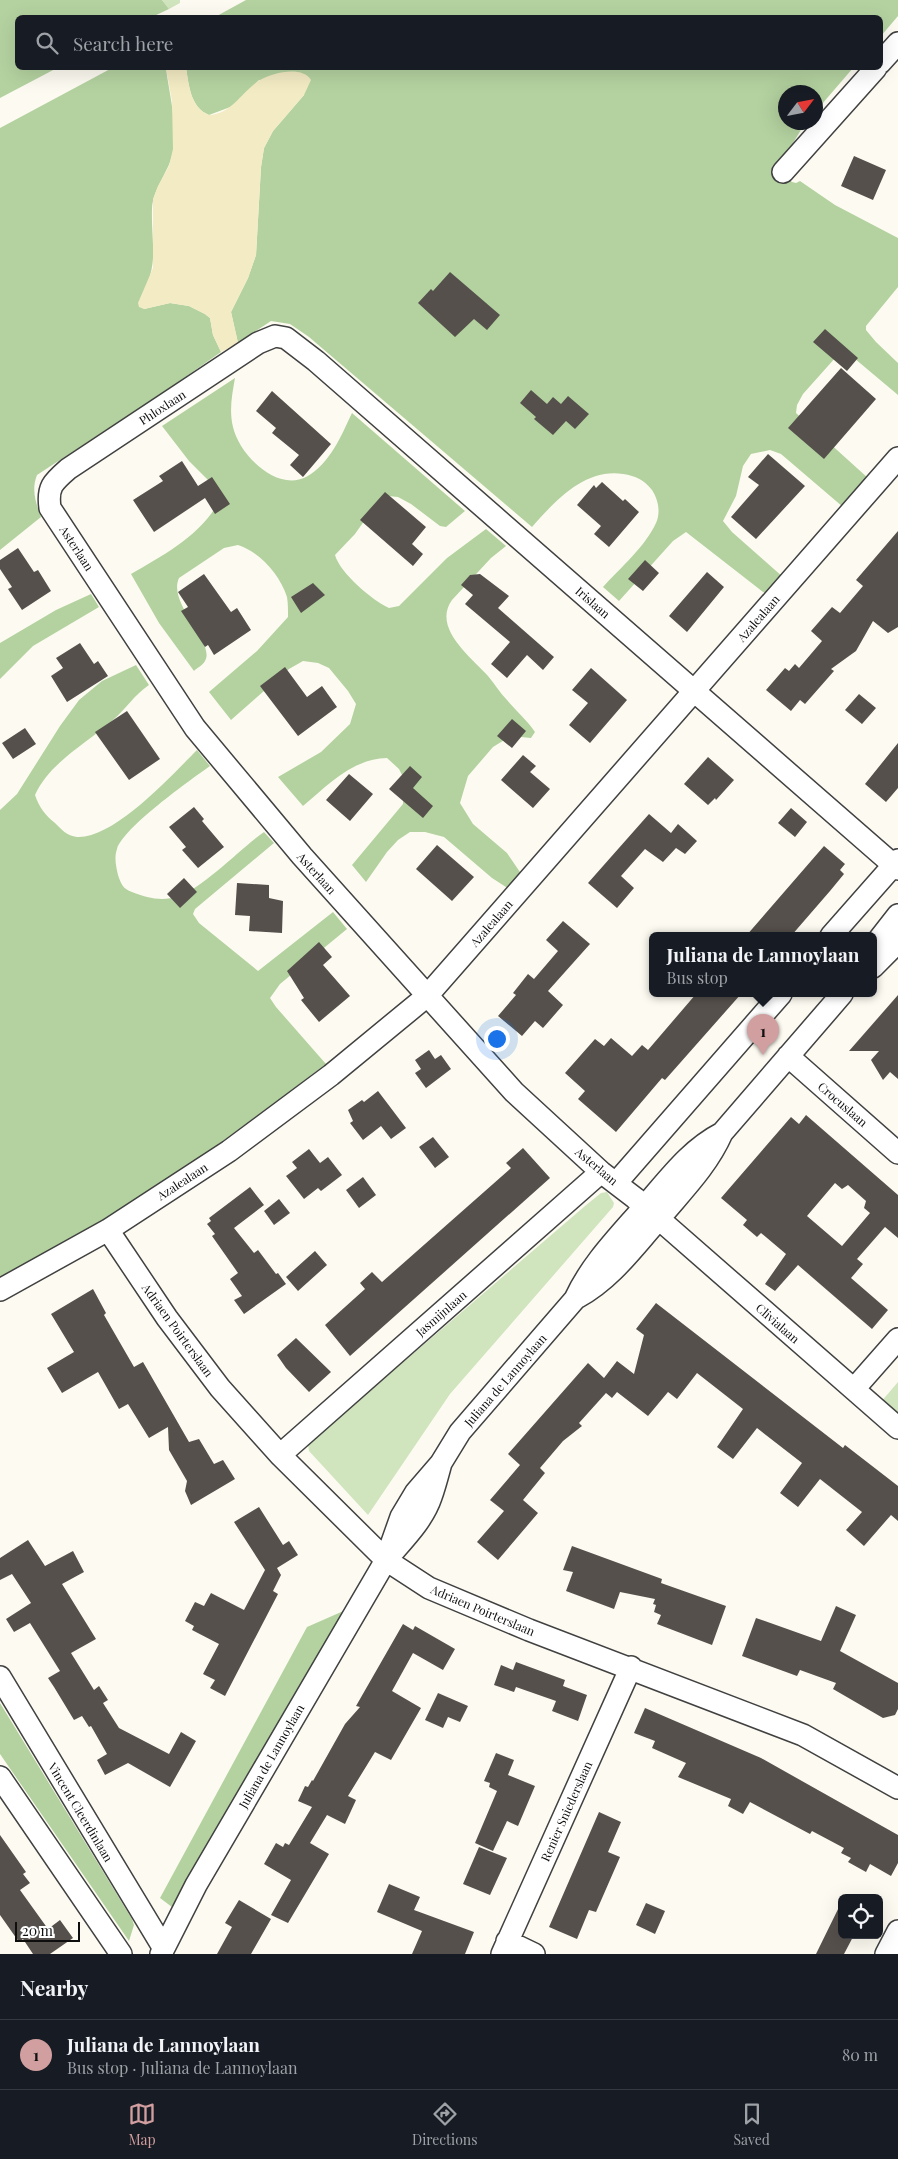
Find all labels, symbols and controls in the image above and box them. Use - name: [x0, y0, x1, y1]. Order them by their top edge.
- search box: [15, 15, 883, 70]
- icon: search: [33, 29, 61, 57]
- text: Search here: [73, 30, 173, 56]
- north arrow: [778, 85, 823, 130]
- street label: Phloxlaan: [136, 386, 188, 428]
- street label: Asterlaan: [56, 521, 98, 574]
- street label: Irislaan: [572, 583, 614, 621]
- street label: Azalealaan: [733, 591, 783, 646]
- street label: Asterlaan: [293, 848, 340, 897]
- street label: Azalealaan: [466, 896, 516, 951]
- popup: [649, 932, 877, 997]
- text: Juliana de Lannoylaan: [667, 941, 859, 967]
- text: Bus stop: [667, 967, 728, 988]
- pin: 1: [747, 1014, 779, 1055]
- your location: [484, 1026, 510, 1052]
- street label: Crocuslaan: [815, 1078, 871, 1130]
- street label: Asterlaan: [572, 1143, 622, 1188]
- street label: Azalealaan: [153, 1159, 210, 1204]
- street label: Adriaen Poirterslaan: [138, 1279, 217, 1380]
- street label: Jasmijnlaan: [412, 1287, 470, 1340]
- street label: Clivialaan: [753, 1300, 803, 1346]
- street label: Juliana de Lannoylaan: [460, 1330, 550, 1430]
- street label: Adriaen Poirterslaan: [428, 1580, 537, 1639]
- street label: Juliana de Lannoylaan: [234, 1701, 307, 1812]
- street label: Renier Sniederslaan: [537, 1758, 595, 1864]
- street label: Vincent Cleerdinlaan: [45, 1759, 117, 1865]
- map controls: [838, 1894, 883, 1939]
- button: locate: [838, 1894, 883, 1939]
- scale bar: [15, 1919, 80, 1942]
- text: 20 m: [22, 1921, 53, 1940]
- text: Nearby: [20, 1973, 89, 2001]
- text: Juliana de Lannoylaan: [67, 2031, 260, 2057]
- text: 1: [33, 2044, 39, 2065]
- text: 80 m: [842, 2044, 878, 2065]
- text: Bus stop · Juliana de Lannoylaan: [67, 2057, 298, 2078]
- tab: Map: [128, 2100, 156, 2149]
- tab: Directions: [412, 2100, 477, 2149]
- tab: Saved: [734, 2100, 770, 2149]

